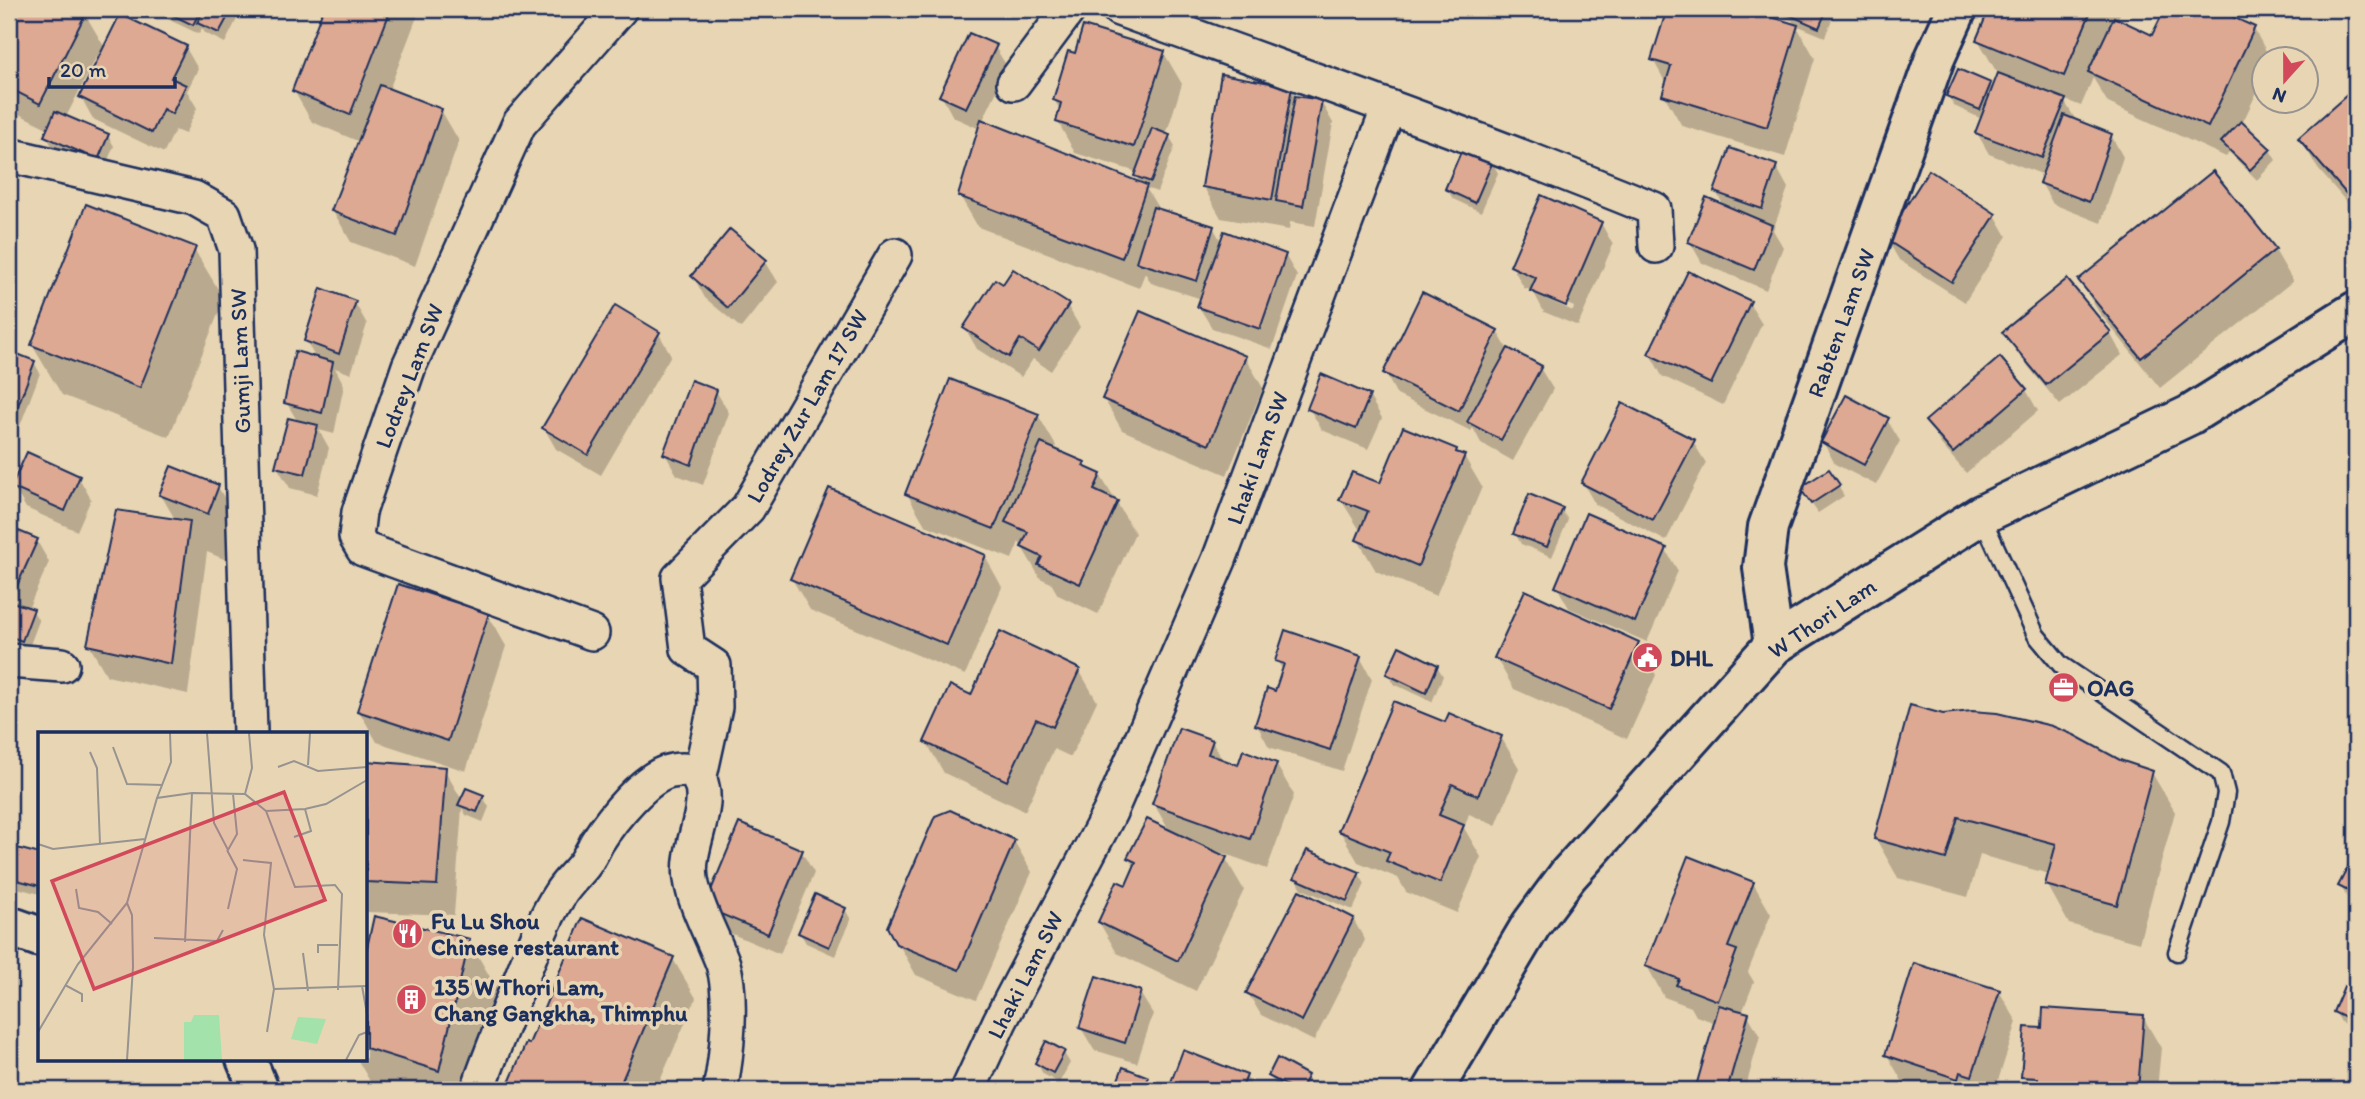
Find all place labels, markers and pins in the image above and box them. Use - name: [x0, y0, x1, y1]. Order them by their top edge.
- public building icon: DHL: [1630, 641, 1664, 675]
- place label: DHL: [1670, 644, 1713, 672]
- office icon: OAG: [2047, 671, 2081, 705]
- place label: OAG: [2087, 674, 2134, 702]
- place label: Fu Lu Shou Chinese restaurant: [431, 907, 619, 961]
- restaurant icon: Fu Lu Shou Chinese restaurant: [391, 917, 425, 951]
- place label: 135 W Thori Lam, Chang Gangkha, Thimphu: [434, 973, 688, 1027]
- building icon: 135 W Thori Lam, Chang Gangkha, Thimphu: [394, 983, 428, 1017]

